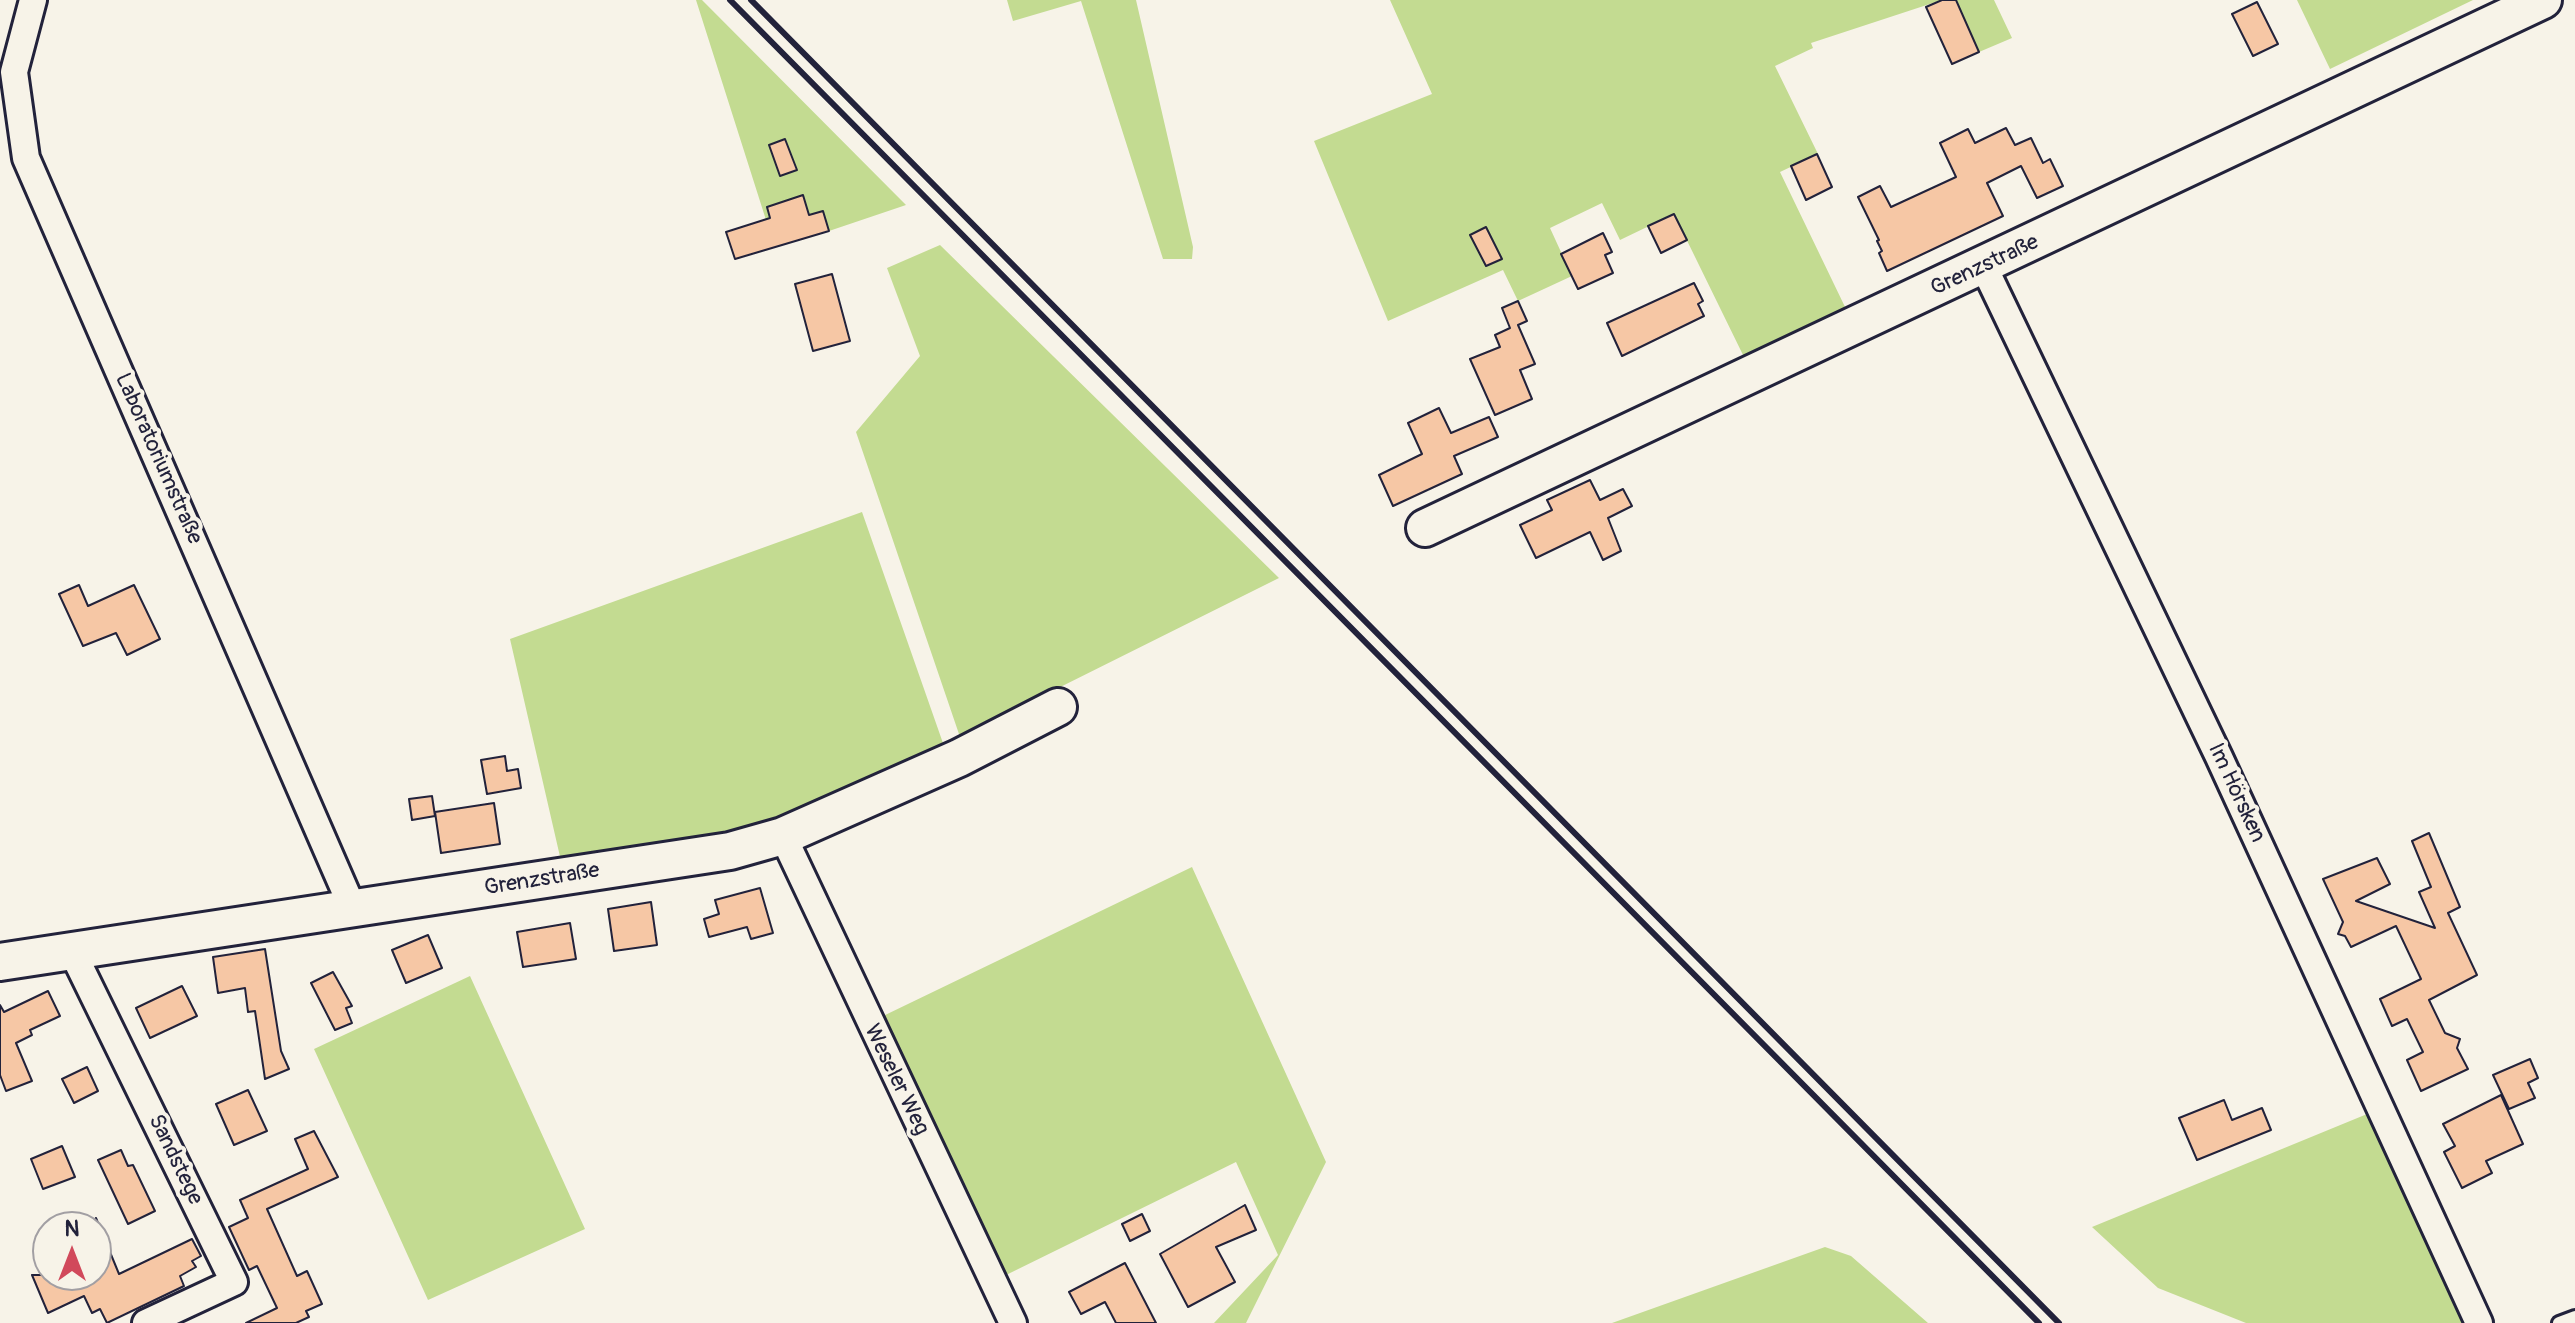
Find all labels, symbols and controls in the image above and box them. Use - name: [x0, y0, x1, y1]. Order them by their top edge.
- street label: Grenzstraße: [1927, 230, 2043, 302]
- street label: Laboratoriumstraße: [108, 369, 208, 549]
- street label: Im Hörsken: [2202, 739, 2270, 847]
- street label: Grenzstraße: [483, 858, 601, 902]
- street label: Weseler Weg: [858, 1020, 934, 1140]
- street label: Sandstege: [142, 1111, 208, 1209]
- north arrow: [32, 1211, 112, 1291]
- text: N: [65, 1215, 79, 1243]

